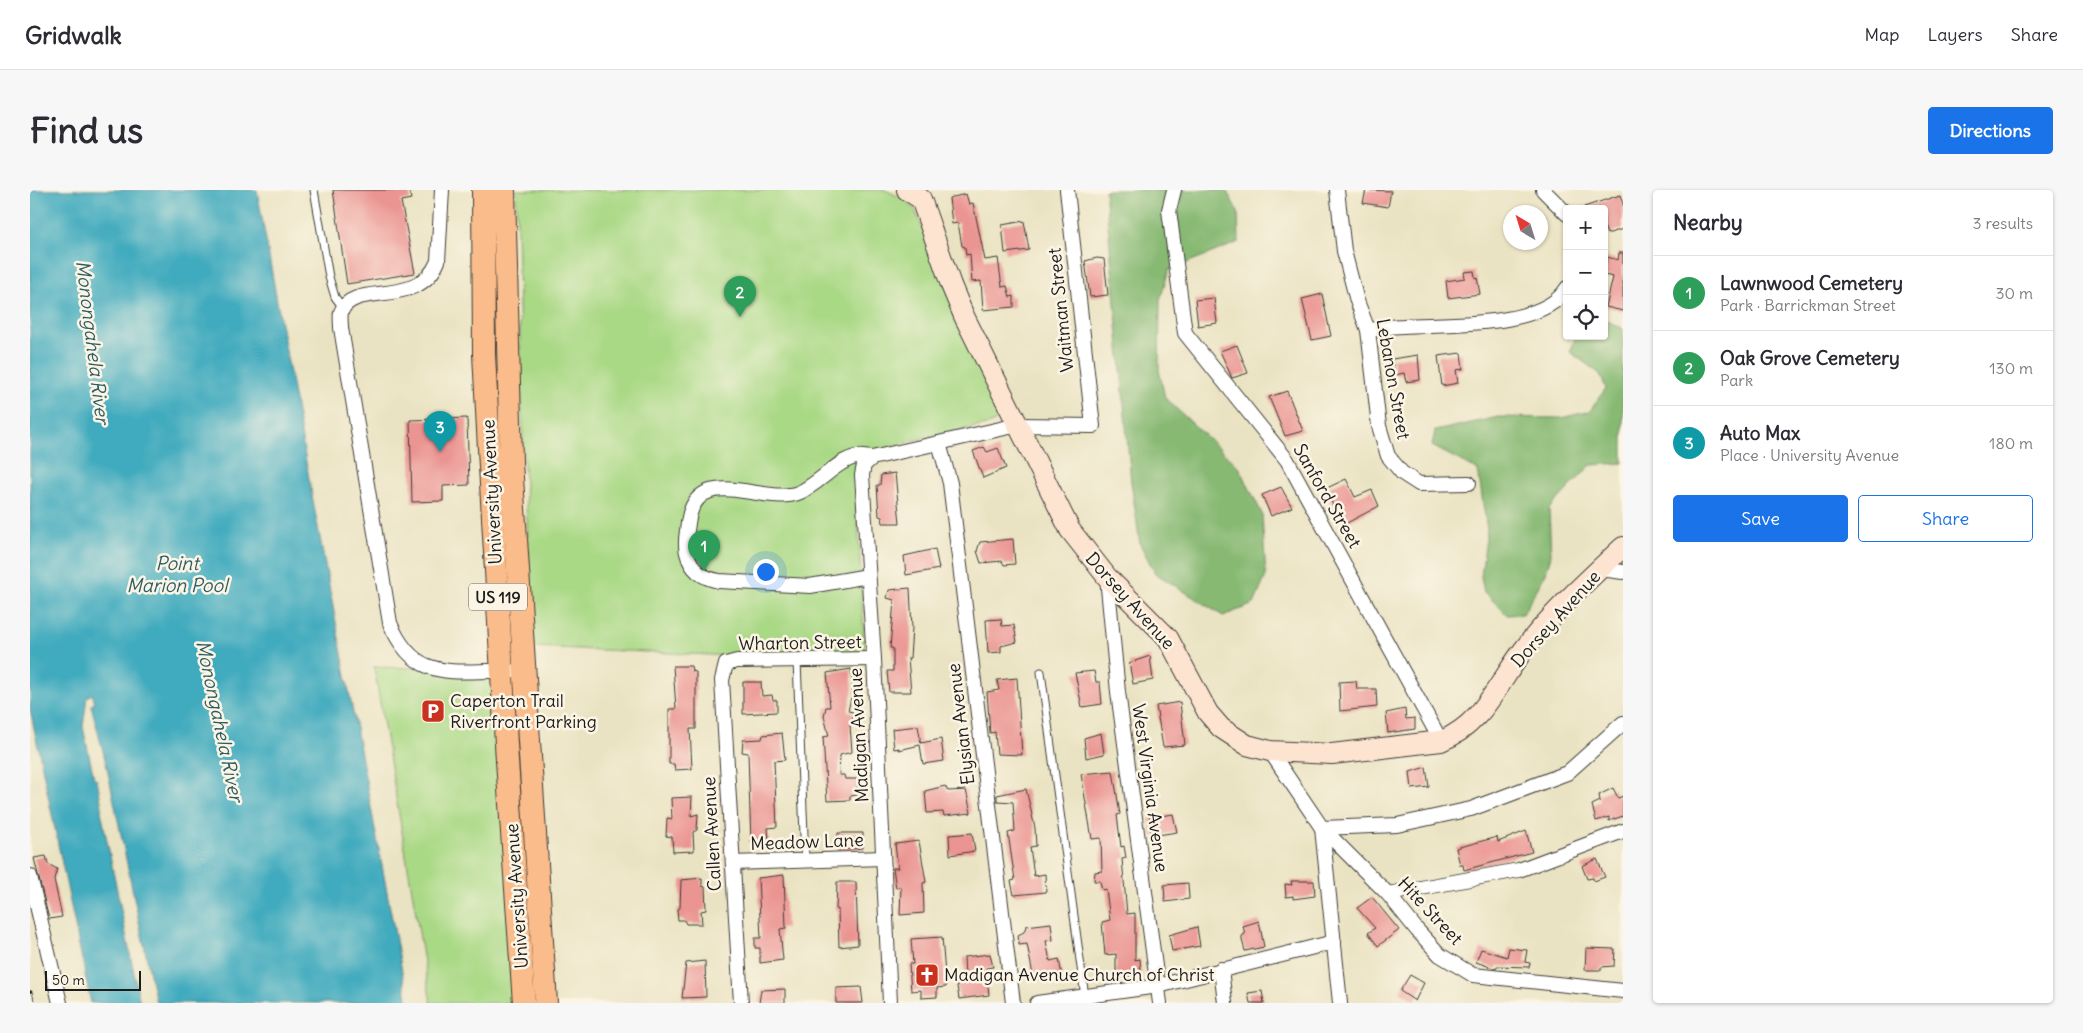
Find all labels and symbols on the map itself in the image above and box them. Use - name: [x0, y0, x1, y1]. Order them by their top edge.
- north arrow: [1503, 205, 1548, 250]
- street label: Waitman Street: [1043, 247, 1078, 373]
- water label: Monongahela River: [71, 259, 115, 427]
- pin: 2: [724, 276, 756, 317]
- street label: Lebanon Street: [1372, 317, 1415, 441]
- pin: 3: [424, 411, 456, 452]
- street label: University Avenue: [476, 419, 507, 565]
- street label: Sanford Street: [1288, 440, 1367, 552]
- pin: 1: [688, 530, 720, 571]
- street label: Dorsey Avenue: [1081, 547, 1180, 654]
- water label: Point Marion Pool: [127, 551, 230, 597]
- your location: [753, 559, 779, 585]
- street label: Dorsey Avenue: [1506, 565, 1605, 672]
- road number: US 119: [469, 584, 527, 611]
- street label: Wharton Street: [738, 630, 862, 655]
- water label: Monongahela River: [191, 638, 249, 806]
- street label: Elysian Avenue: [942, 662, 979, 786]
- street label: Madigan Avenue: [843, 667, 874, 803]
- place label: Caperton Trail Riverfront Parking: [450, 689, 597, 733]
- parking icon: Caperton Trail Riverfront Parking: [420, 698, 446, 724]
- street label: West Virginia Avenue: [1127, 702, 1174, 874]
- street label: Callen Avenue: [697, 776, 726, 892]
- street label: University Avenue: [500, 823, 533, 969]
- street label: Meadow Lane: [750, 828, 864, 855]
- street label: Hite Street: [1393, 872, 1468, 950]
- church icon: Madigan Avenue Church of Christ: [914, 962, 940, 988]
- place label: Madigan Avenue Church of Christ: [944, 963, 1215, 986]
- scale bar: [45, 968, 141, 991]

